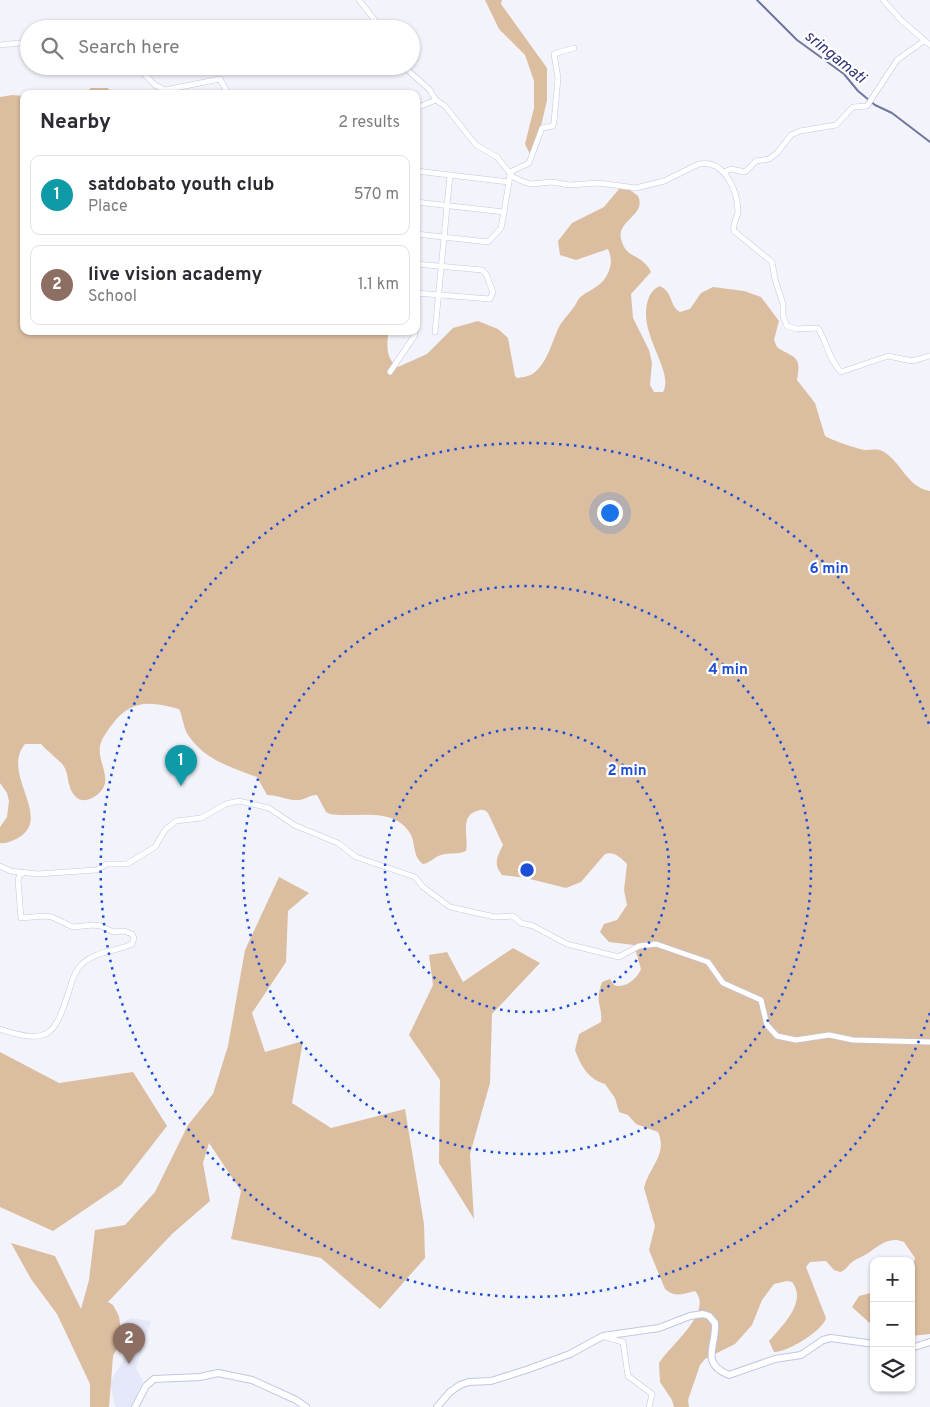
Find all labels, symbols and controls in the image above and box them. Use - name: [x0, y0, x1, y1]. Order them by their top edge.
- search box: [20, 20, 420, 75]
- water label: sringamati: [800, 27, 870, 89]
- icon: search: [38, 34, 66, 62]
- text: Search here: [78, 36, 180, 60]
- text: Nearby: [40, 109, 111, 136]
- text: 2 results: [338, 113, 400, 133]
- text: satdobato youth club: [88, 173, 274, 197]
- text: 1: [54, 185, 60, 205]
- text: 570 m: [354, 185, 399, 205]
- text: Place: [88, 197, 128, 217]
- text: live vision academy: [88, 263, 262, 287]
- text: 2: [52, 275, 62, 295]
- text: 1.1 km: [358, 275, 399, 295]
- text: School: [88, 287, 137, 307]
- your location: [597, 500, 623, 526]
- text: 6 min: [809, 560, 849, 579]
- text: 4 min: [708, 661, 748, 680]
- pin: 1: [165, 745, 197, 786]
- text: 2 min: [607, 762, 647, 781]
- centre of rings: [518, 861, 536, 879]
- map controls: [870, 1257, 915, 1392]
- button: +: [870, 1257, 915, 1302]
- button: −: [870, 1302, 915, 1347]
- pin: 2: [113, 1323, 145, 1364]
- button: layers: [870, 1347, 915, 1392]

